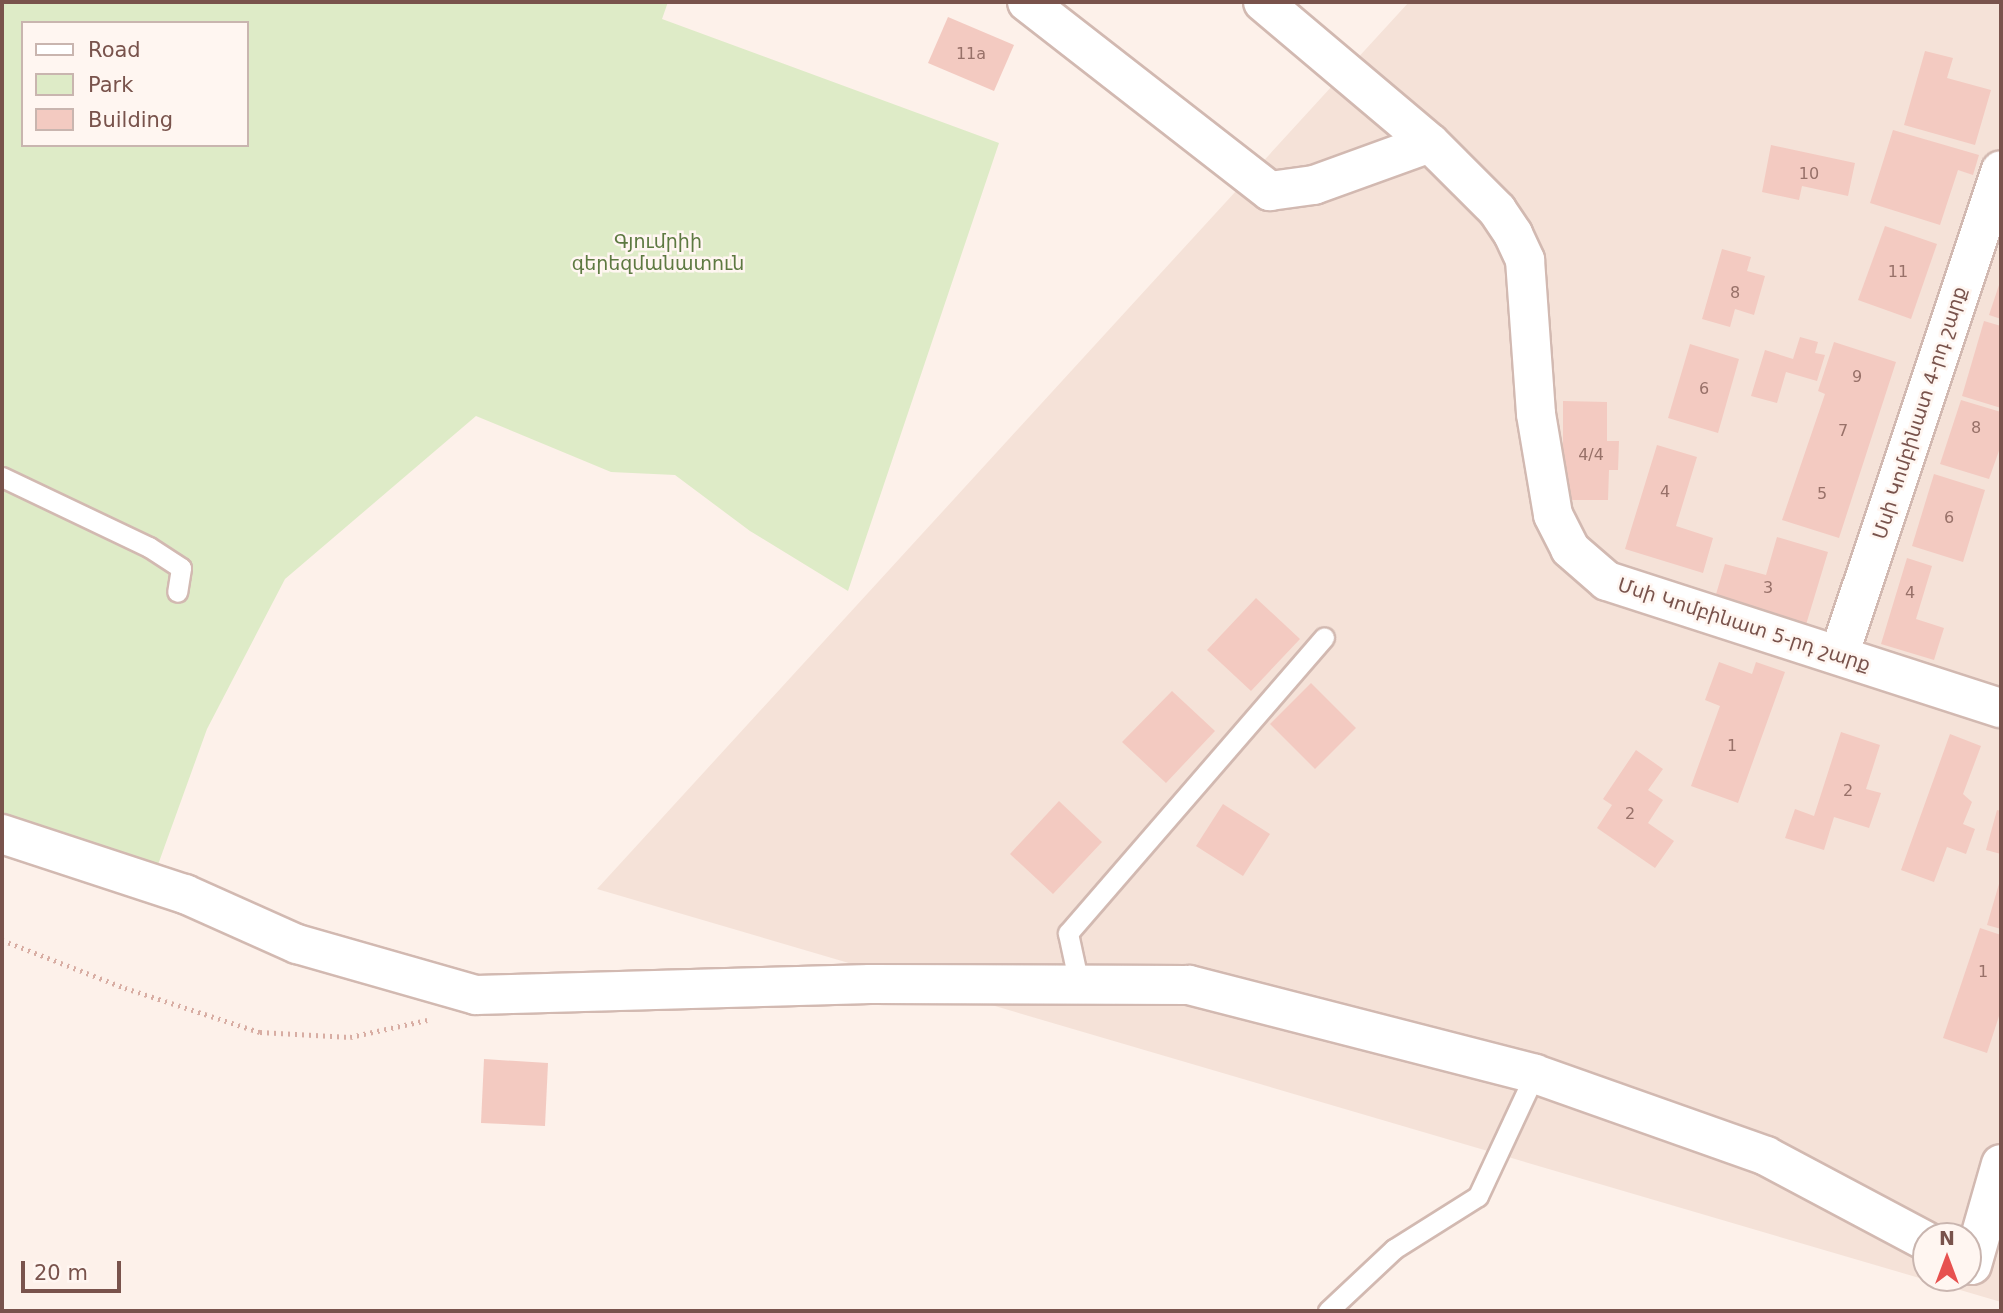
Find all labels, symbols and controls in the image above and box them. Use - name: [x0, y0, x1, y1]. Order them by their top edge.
- legend: [21, 21, 248, 147]
- text: Road: [88, 38, 141, 62]
- house number: 11a: [956, 44, 986, 64]
- text: Park: [88, 73, 133, 97]
- text: Building: [88, 108, 173, 132]
- house number: 10: [1799, 164, 1819, 184]
- park label: Գյումրիի գերեզմանատուն: [572, 231, 744, 275]
- house number: 11: [1888, 262, 1908, 282]
- house number: 8: [1730, 283, 1740, 303]
- street label: Մսի Կոմբինատ 4-րդ շարք: [1868, 284, 1972, 542]
- house number: 9: [1852, 367, 1862, 387]
- house number: 6: [1699, 379, 1709, 399]
- house number: 8: [1971, 418, 1981, 438]
- house number: 7: [1838, 421, 1848, 441]
- house number: 4/4: [1578, 445, 1604, 465]
- house number: 4: [1660, 482, 1670, 502]
- house number: 5: [1817, 484, 1827, 504]
- house number: 6: [1944, 508, 1954, 528]
- street label: Մսի Կոմբինատ 5-րդ շարք: [1615, 573, 1873, 677]
- house number: 3: [1763, 578, 1773, 598]
- house number: 4: [1905, 583, 1915, 603]
- house number: 1: [1727, 736, 1737, 756]
- house number: 2: [1843, 781, 1853, 801]
- house number: 2: [1625, 804, 1635, 824]
- house number: 1: [1978, 962, 1988, 982]
- north arrow: [1912, 1222, 1982, 1292]
- text: N: [1939, 1227, 1955, 1249]
- scale bar: [24, 1246, 124, 1290]
- text: 20 m: [34, 1261, 88, 1285]

